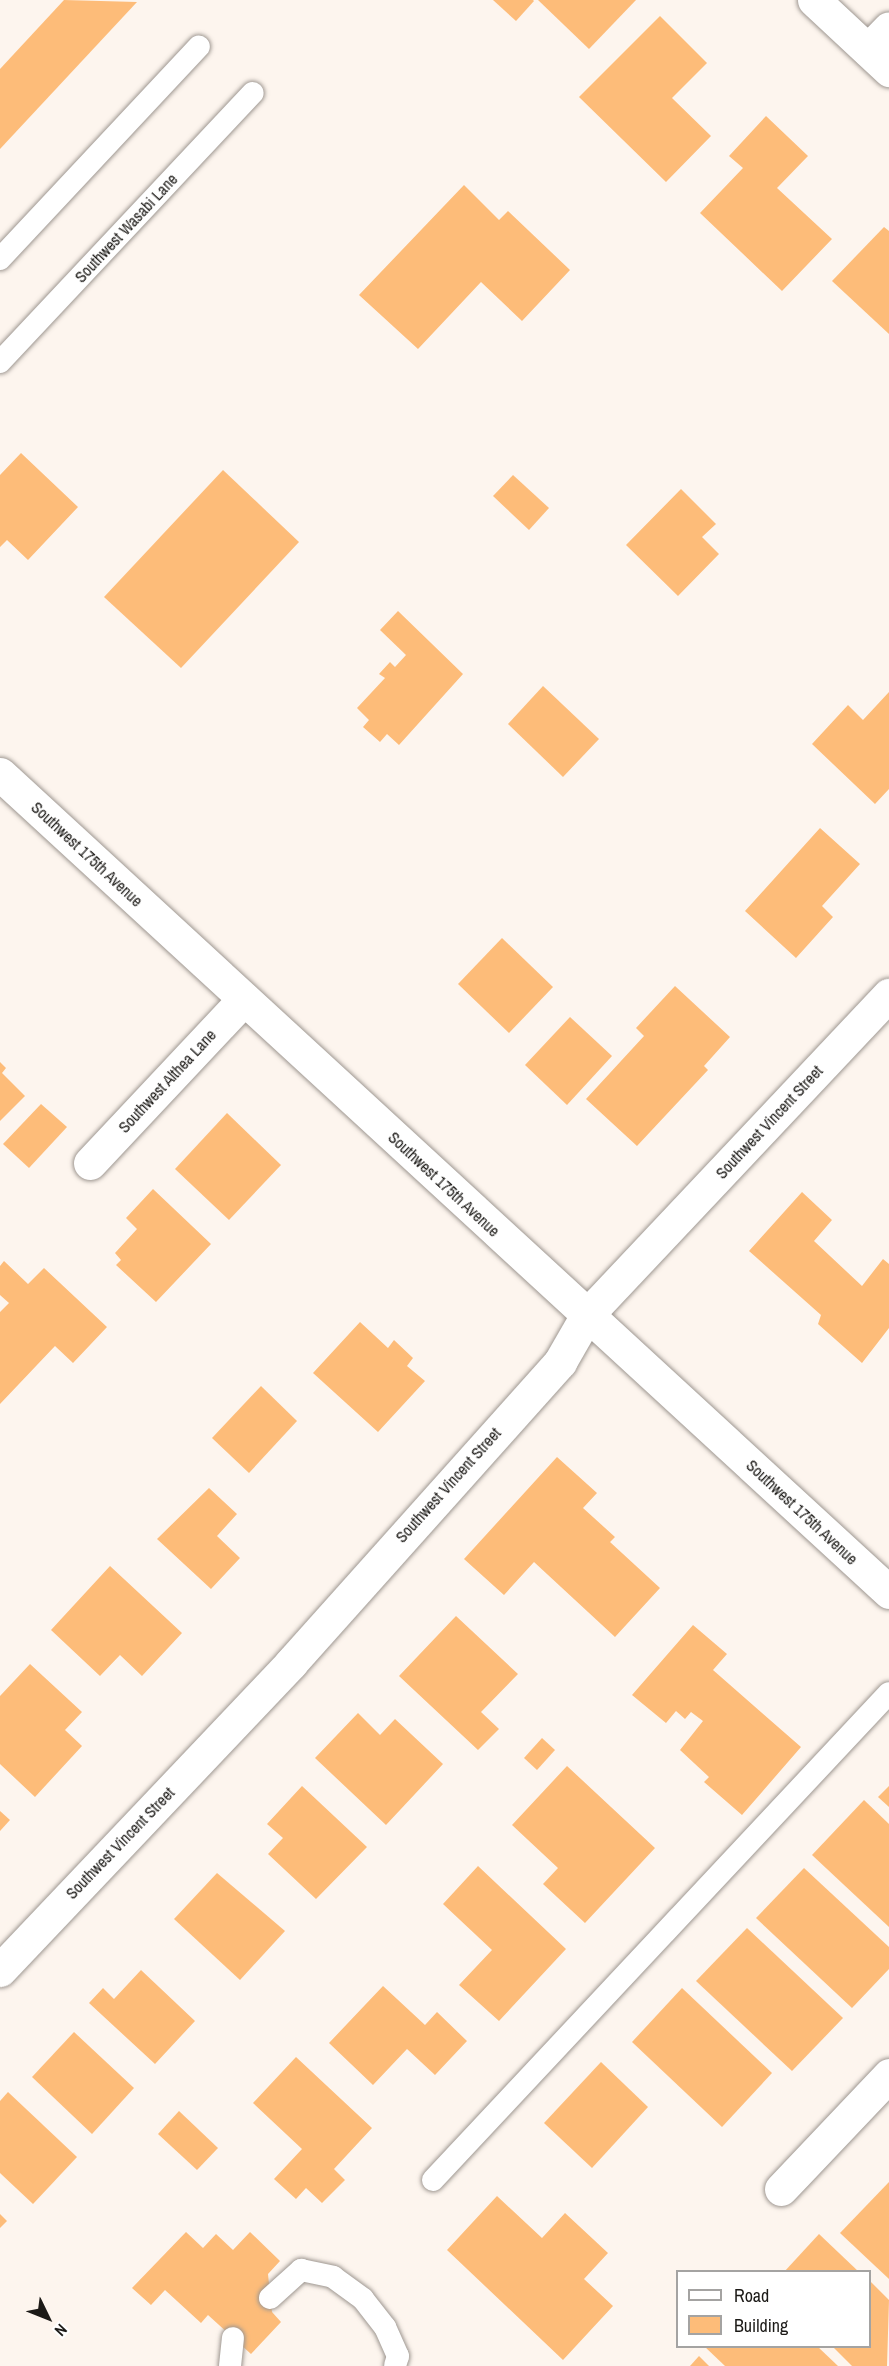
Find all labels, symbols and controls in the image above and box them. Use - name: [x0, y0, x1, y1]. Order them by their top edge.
- street label: Southwest Wasabi Lane: [71, 170, 181, 286]
- street label: Southwest 175th Avenue: [27, 797, 147, 911]
- street label: Southwest Althea Lane: [114, 1025, 220, 1137]
- street label: Southwest Vincent Street: [712, 1061, 826, 1183]
- street label: Southwest 175th Avenue: [384, 1127, 504, 1241]
- street label: Southwest Vincent Street: [391, 1424, 505, 1546]
- street label: Southwest 175th Avenue: [742, 1455, 862, 1569]
- street label: Southwest Vincent Street: [62, 1783, 178, 1903]
- legend: [676, 2270, 871, 2348]
- text: Road: [734, 2283, 769, 2308]
- north arrow: [18, 2288, 78, 2348]
- text: Building: [734, 2313, 788, 2338]
- text: N: [50, 2319, 72, 2341]

